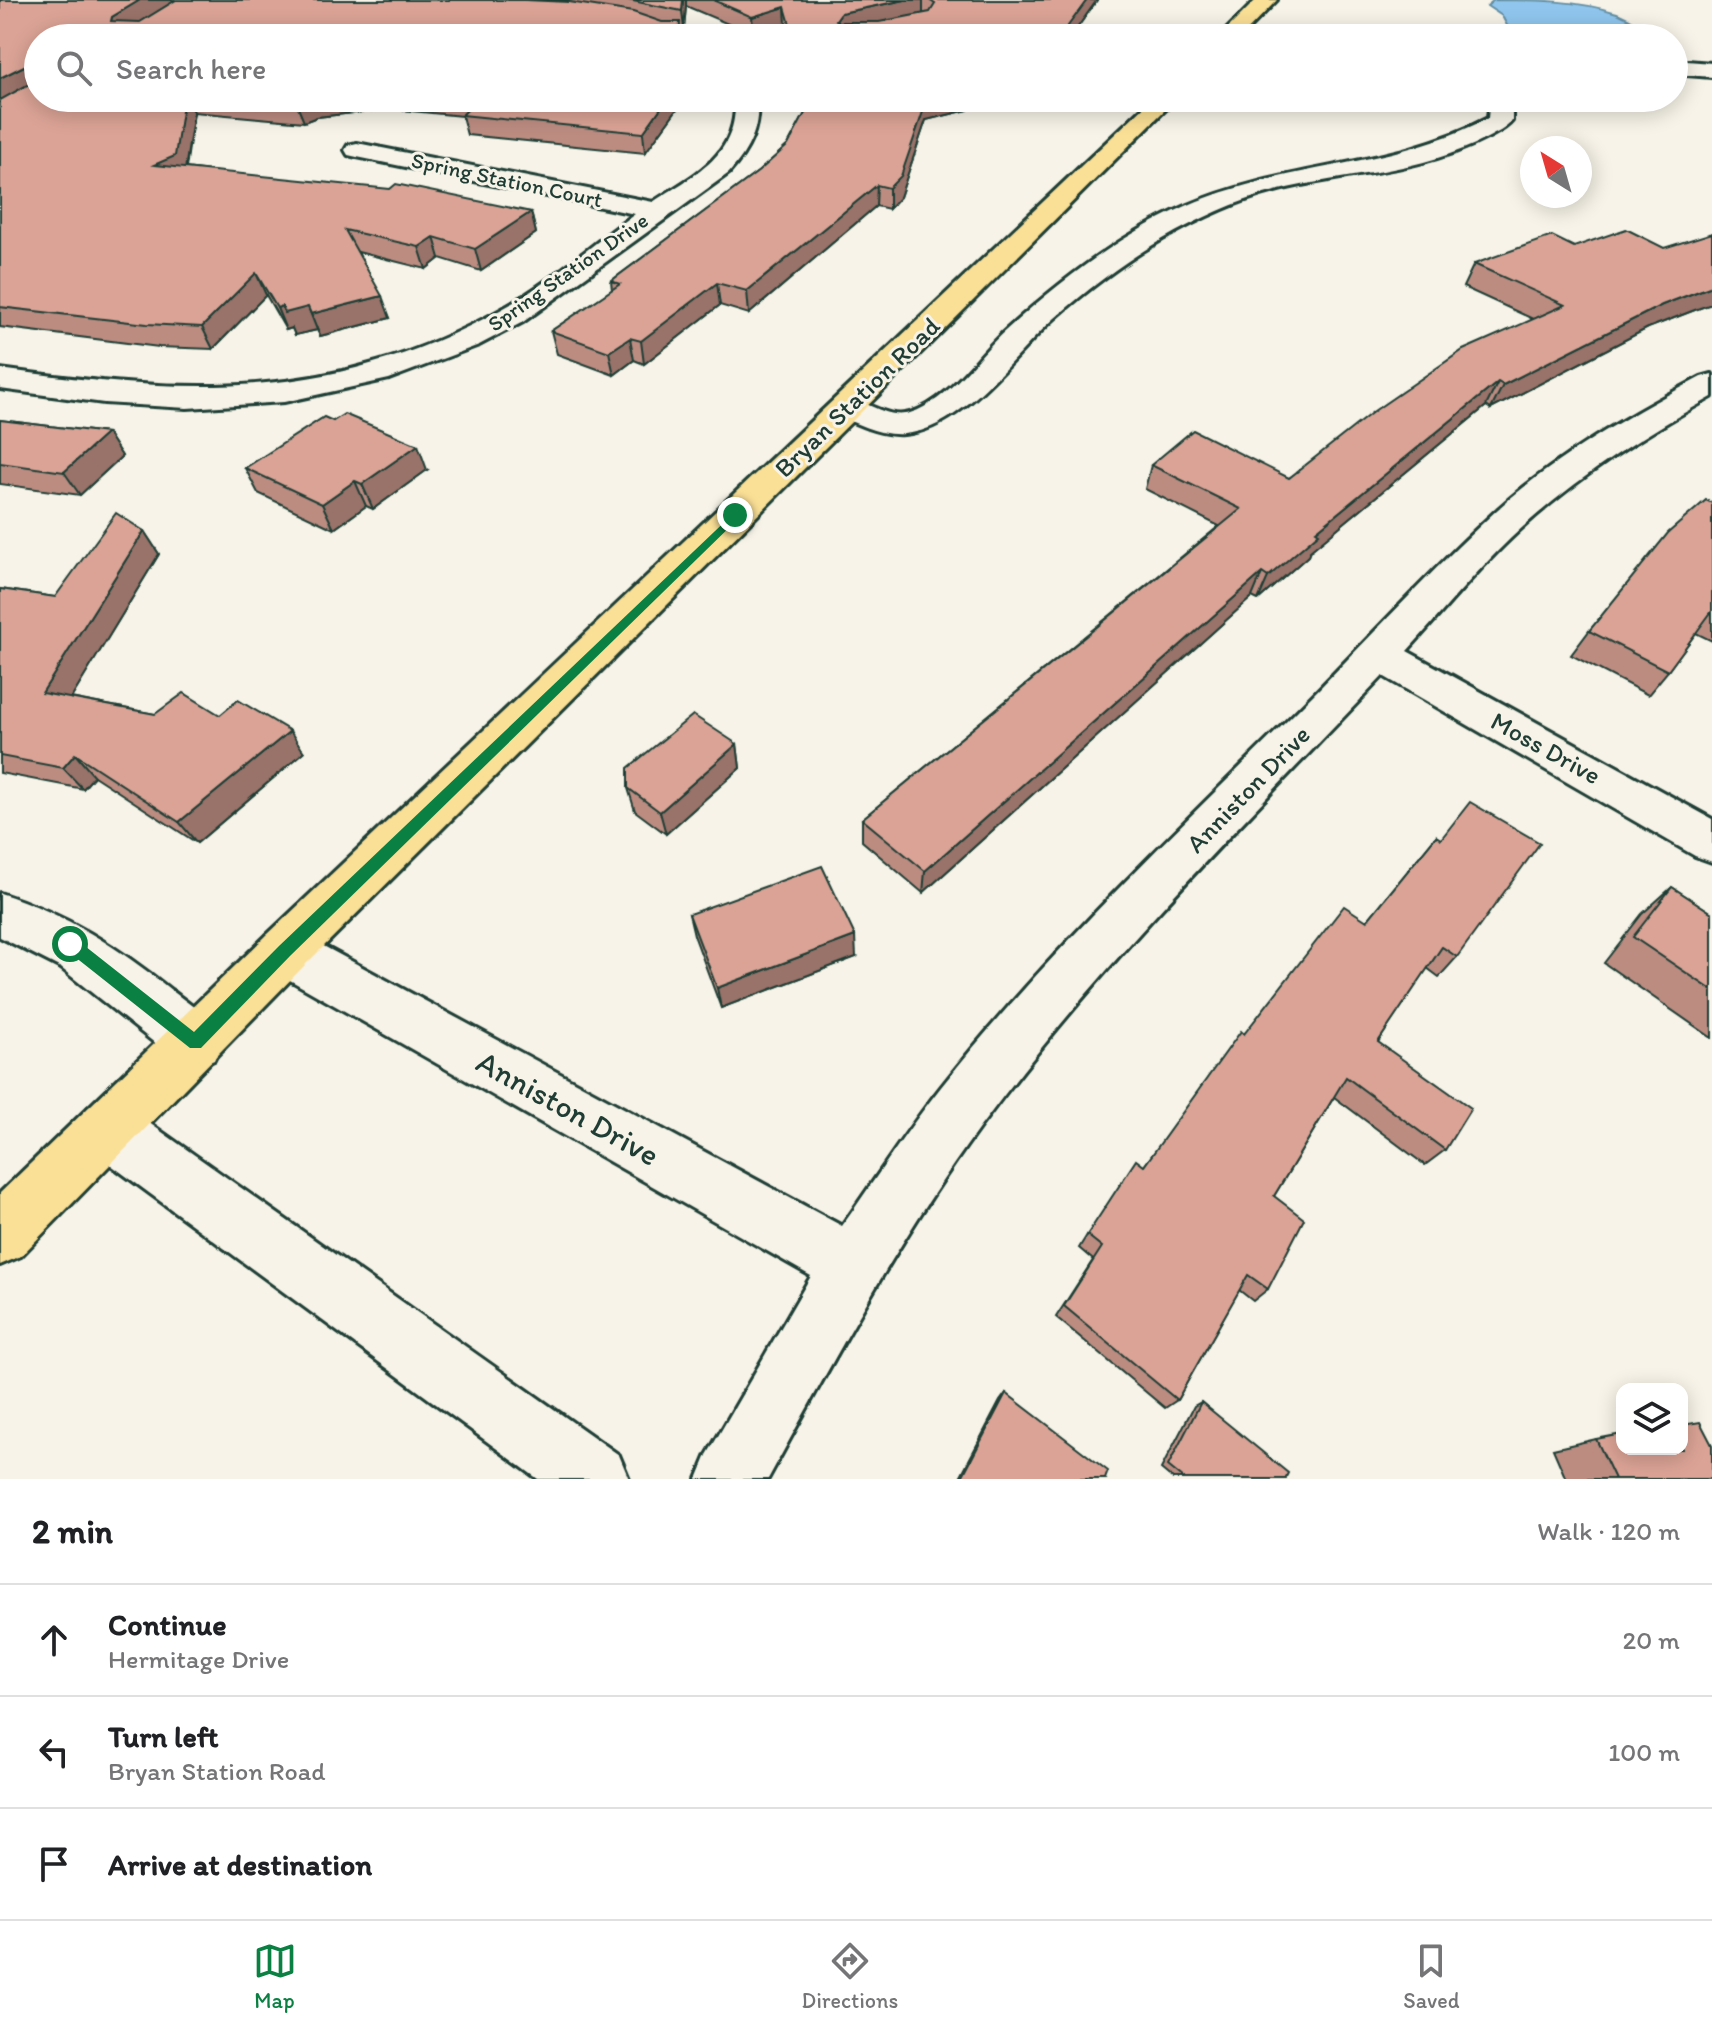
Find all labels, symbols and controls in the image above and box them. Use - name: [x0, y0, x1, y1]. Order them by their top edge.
- search box: [24, 24, 1688, 112]
- icon: search: [52, 46, 96, 90]
- text: Search here: [116, 50, 266, 87]
- north arrow: [1520, 136, 1592, 208]
- street label: Spring Station Court: [409, 147, 605, 213]
- street label: Spring Station Drive: [483, 206, 653, 338]
- street label: Bryan Station Road: [768, 309, 947, 484]
- route end: [717, 497, 753, 533]
- street label: Moss Drive: [1485, 705, 1607, 791]
- street label: Anniston Drive: [1179, 719, 1317, 859]
- route start: [52, 926, 88, 962]
- street label: Anniston Drive: [470, 1042, 666, 1174]
- map controls: [1616, 1383, 1688, 1455]
- button: layers: [1616, 1383, 1688, 1455]
- text: 2 min: [32, 1511, 113, 1552]
- text: Walk · 120 m: [1537, 1515, 1680, 1547]
- text: Continue: [108, 1606, 227, 1643]
- icon: ahead: [32, 1618, 76, 1662]
- text: 20 m: [1623, 1624, 1680, 1656]
- text: Hermitage Drive: [108, 1643, 289, 1675]
- text: Turn left: [108, 1718, 219, 1755]
- icon: left: [32, 1730, 76, 1774]
- text: 100 m: [1608, 1736, 1680, 1768]
- text: Bryan Station Road: [108, 1755, 326, 1787]
- icon: arrive: [32, 1842, 76, 1886]
- text: Arrive at destination: [108, 1846, 372, 1883]
- tab: Map: [253, 1939, 297, 2014]
- tab: Directions: [802, 1939, 898, 2014]
- tab: Saved: [1403, 1939, 1459, 2014]

